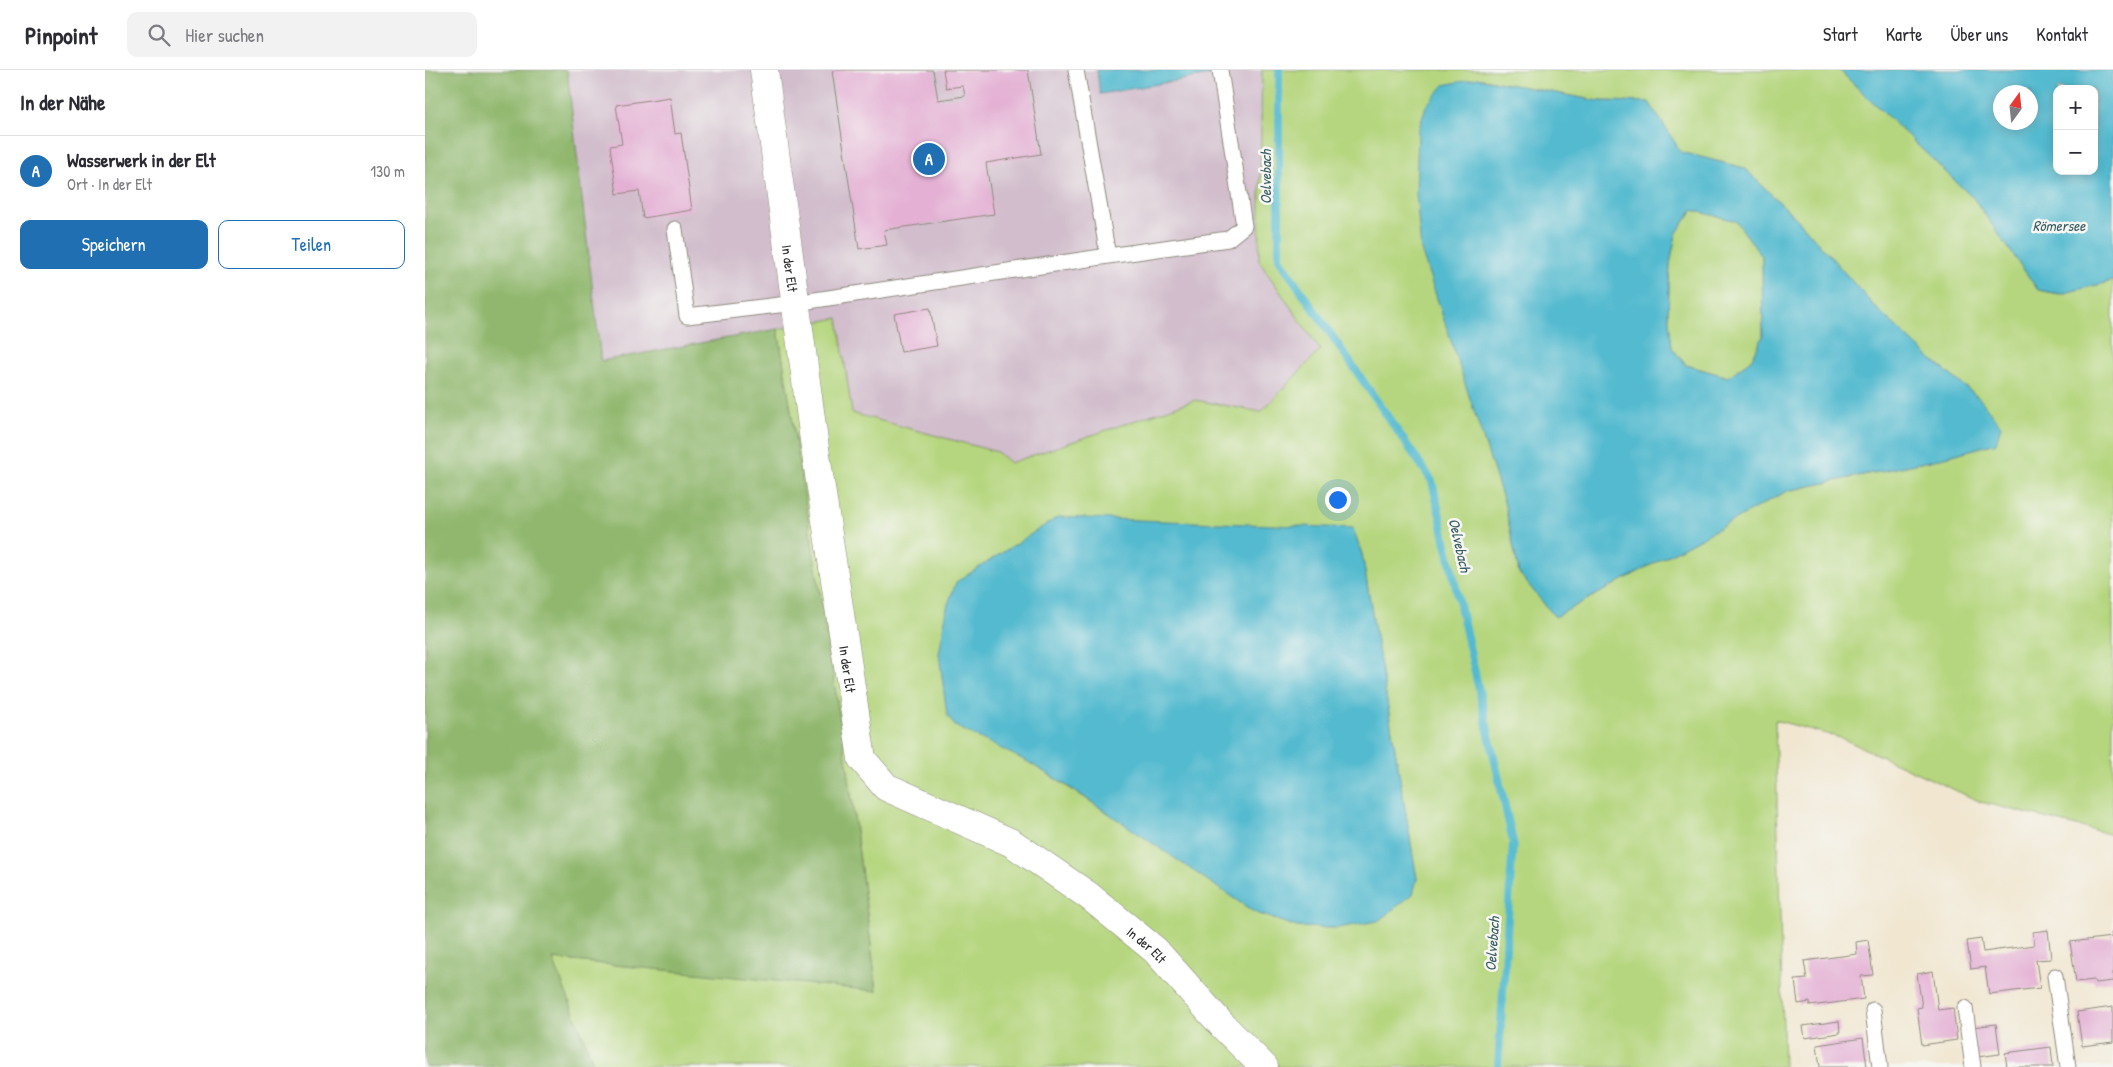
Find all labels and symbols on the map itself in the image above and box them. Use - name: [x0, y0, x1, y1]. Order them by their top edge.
- north arrow: [1993, 85, 2038, 130]
- pin: A: [913, 140, 945, 178]
- water label: Oelvebach: [1255, 148, 1276, 204]
- water label: Römersee: [2033, 215, 2086, 236]
- street label: In der Elt: [778, 243, 803, 293]
- your location: [1325, 487, 1351, 513]
- water label: Oelvebach: [1444, 516, 1477, 576]
- street label: In der Elt: [835, 644, 861, 694]
- water label: Oelvebach: [1480, 914, 1504, 972]
- street label: In der Elt: [1123, 922, 1172, 967]

